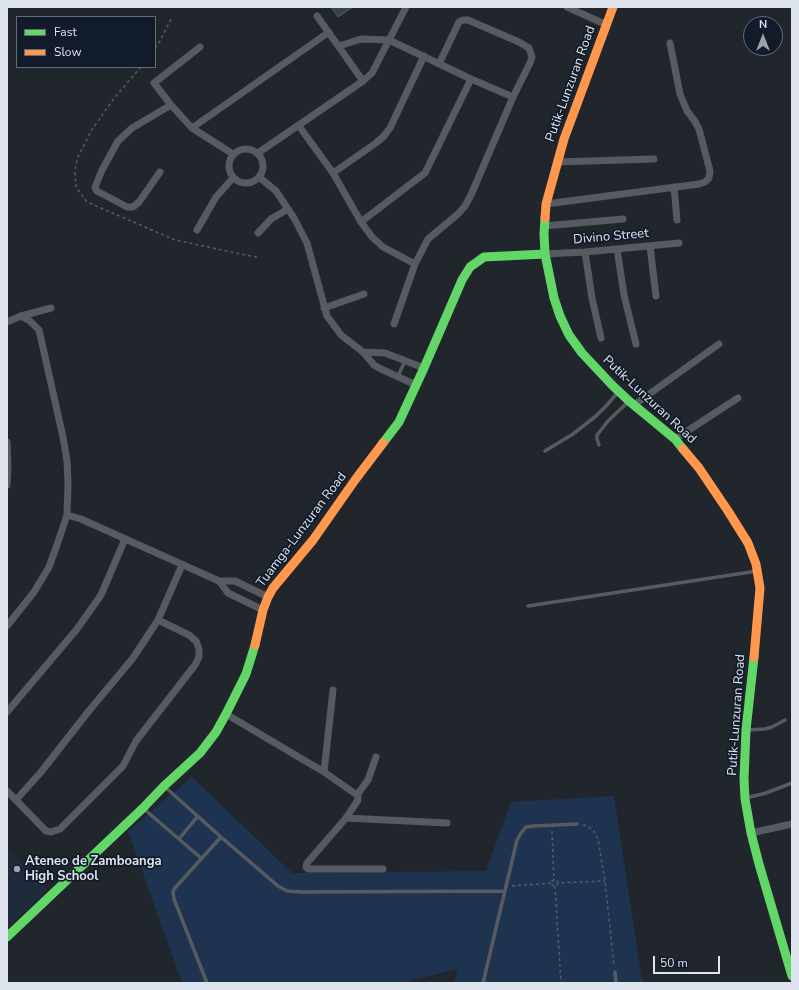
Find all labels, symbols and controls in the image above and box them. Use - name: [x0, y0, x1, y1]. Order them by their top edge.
- legend: [16, 16, 156, 68]
- north arrow: [743, 16, 783, 56]
- text: N: [759, 17, 767, 32]
- text: Fast: [54, 24, 77, 40]
- street label: Putik-Lunzuran Road: [543, 24, 599, 144]
- text: Slow: [54, 44, 82, 60]
- street label: Divino Street: [573, 226, 649, 248]
- street label: Putik-Lunzuran Road: [599, 353, 699, 447]
- street label: Tuamga-Lunzuran Road: [254, 470, 350, 590]
- street label: Putik-Lunzuran Road: [725, 654, 749, 776]
- place label: Ateneo de Zamboanga High School: [25, 854, 162, 885]
- marker: Ateneo de Zamboanga High School: [12, 864, 22, 874]
- scale bar: [655, 948, 722, 974]
- text: 50 m: [660, 955, 688, 971]

